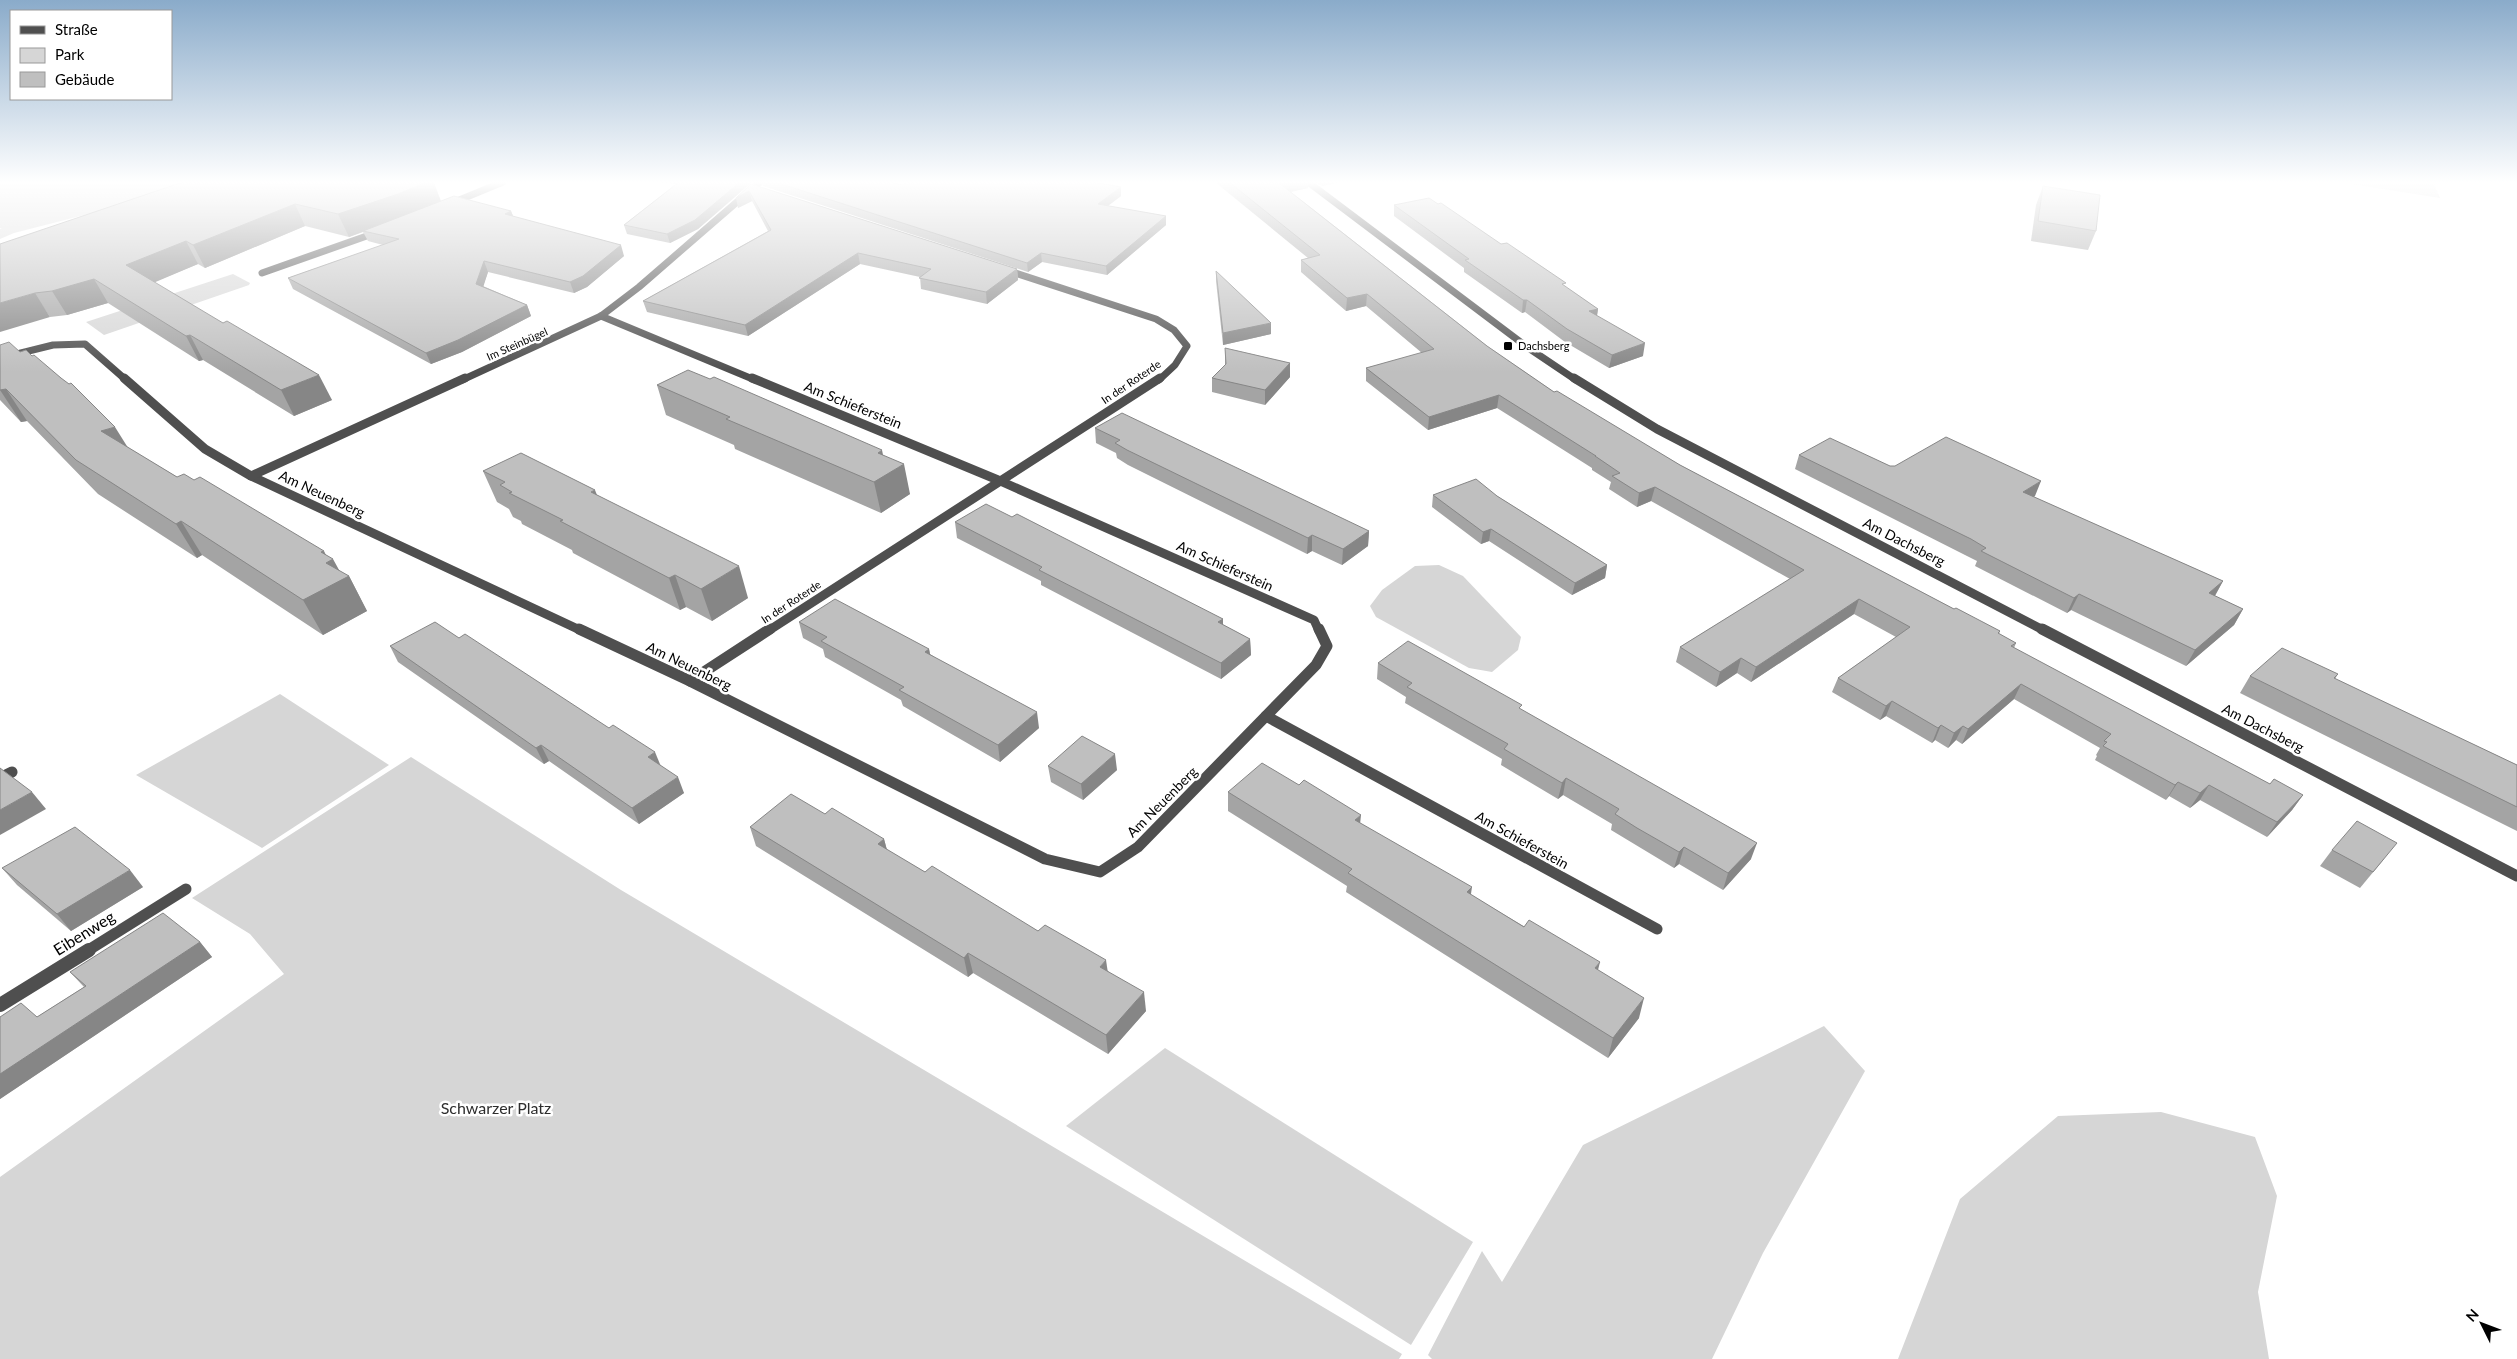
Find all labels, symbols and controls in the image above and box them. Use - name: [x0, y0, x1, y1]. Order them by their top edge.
- legend: [10, 10, 172, 100]
- text: Straße: [55, 20, 98, 38]
- text: Park: [55, 45, 85, 63]
- text: Gebäude: [55, 70, 114, 88]
- street label: Im Steinbügel: [484, 324, 549, 363]
- place label: Dachsberg: [1518, 339, 1570, 352]
- marker: Dachsberg: [1502, 340, 1514, 352]
- street label: In der Roterde: [1099, 357, 1163, 406]
- street label: Am Schieferstein: [802, 377, 905, 432]
- street label: Am Neuenberg: [277, 466, 368, 521]
- street label: Am Dachsberg: [1860, 514, 1948, 570]
- street label: Am Schieferstein: [1174, 537, 1276, 594]
- street label: In der Roterde: [758, 577, 823, 626]
- street label: Am Neuenberg: [644, 638, 735, 694]
- street label: Am Dachsberg: [2219, 700, 2307, 756]
- street label: Am Neuenberg: [1123, 763, 1200, 840]
- street label: Am Schieferstein: [1473, 807, 1572, 872]
- street label: Eibenweg: [50, 906, 118, 959]
- park label: Schwarzer Platz: [441, 1098, 551, 1117]
- north arrow: [2457, 1299, 2507, 1349]
- text: N: [2462, 1305, 2482, 1325]

